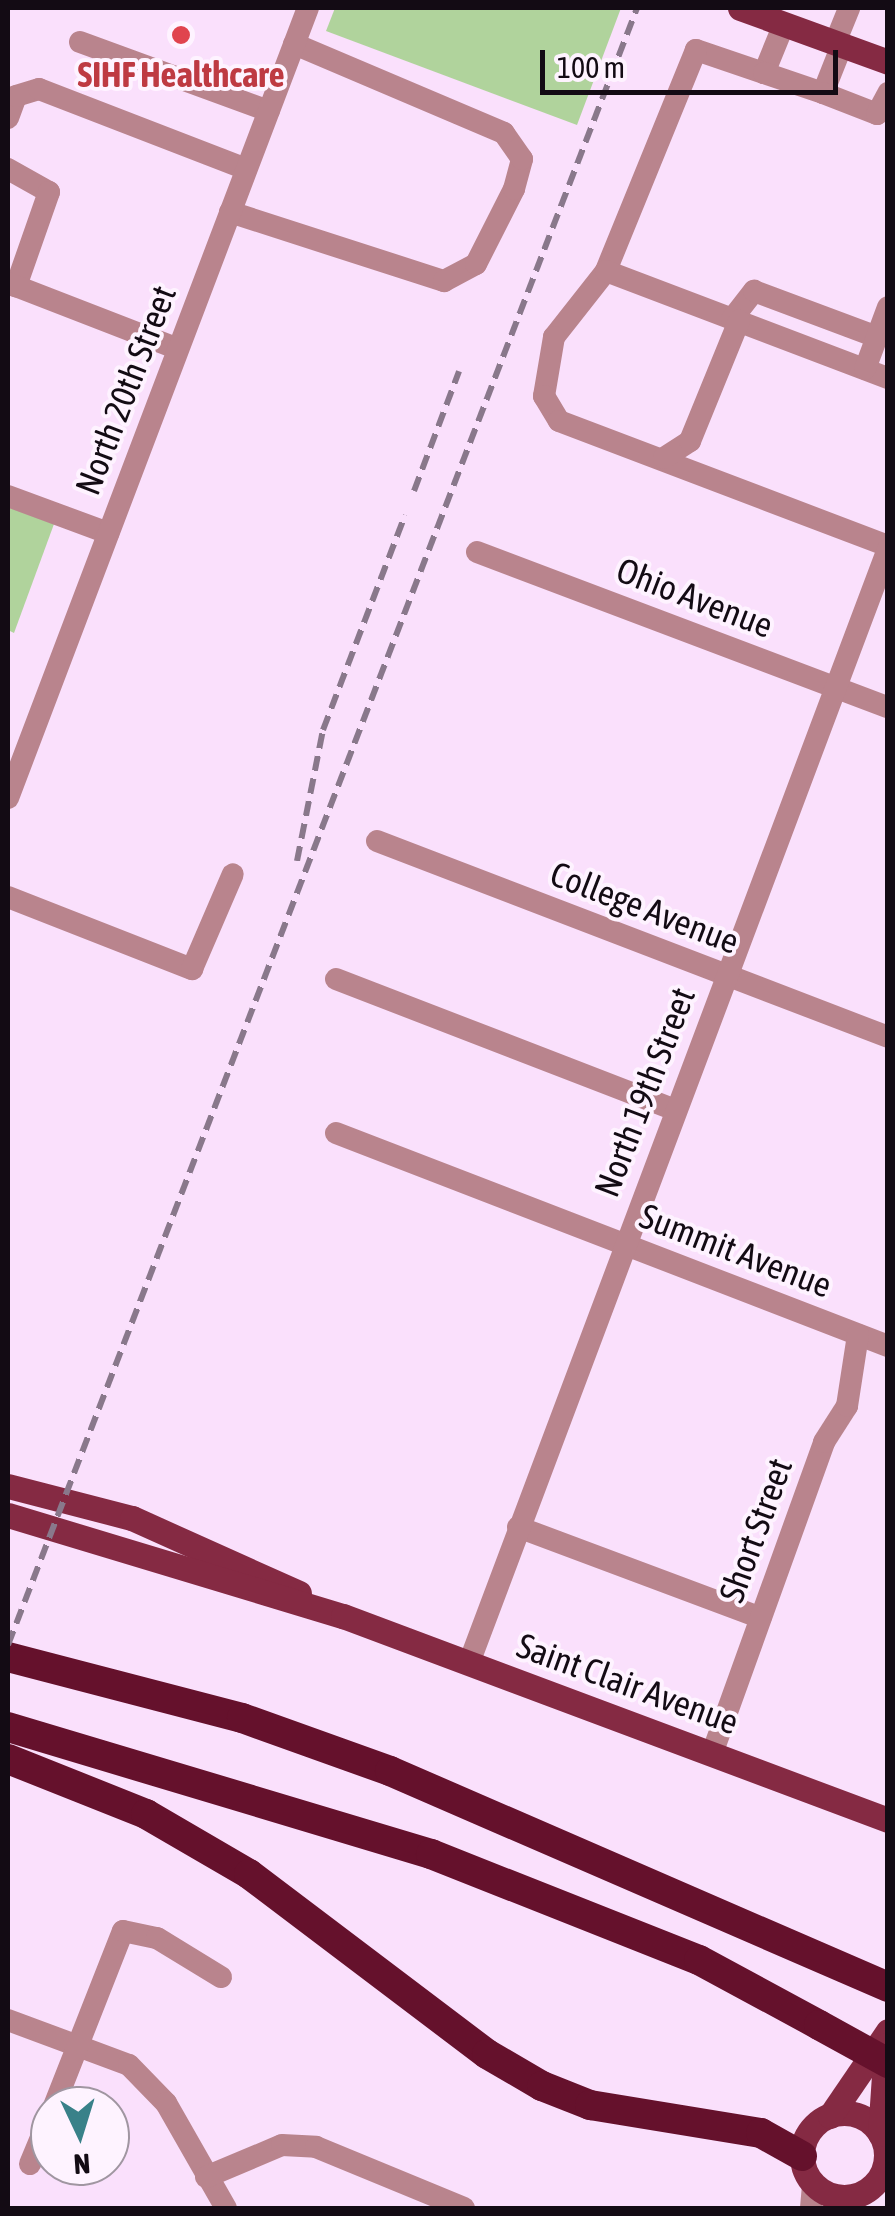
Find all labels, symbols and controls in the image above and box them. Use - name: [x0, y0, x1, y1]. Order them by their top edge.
- marker: SIHF Healthcare: [168, 22, 194, 48]
- scale bar: [545, 30, 842, 92]
- text: 100 m: [557, 50, 625, 84]
- place label: SIHF Healthcare: [77, 53, 285, 95]
- street label: North 20th Street: [66, 280, 184, 500]
- street label: Ohio Avenue: [611, 548, 779, 646]
- street label: College Avenue: [545, 852, 745, 962]
- street label: North 19th Street: [585, 982, 703, 1202]
- street label: Summit Avenue: [634, 1194, 838, 1306]
- street label: Short Street: [710, 1452, 800, 1608]
- street label: Saint Clair Avenue: [512, 1624, 744, 1742]
- north arrow: [30, 2086, 130, 2186]
- text: N: [73, 2147, 91, 2180]

